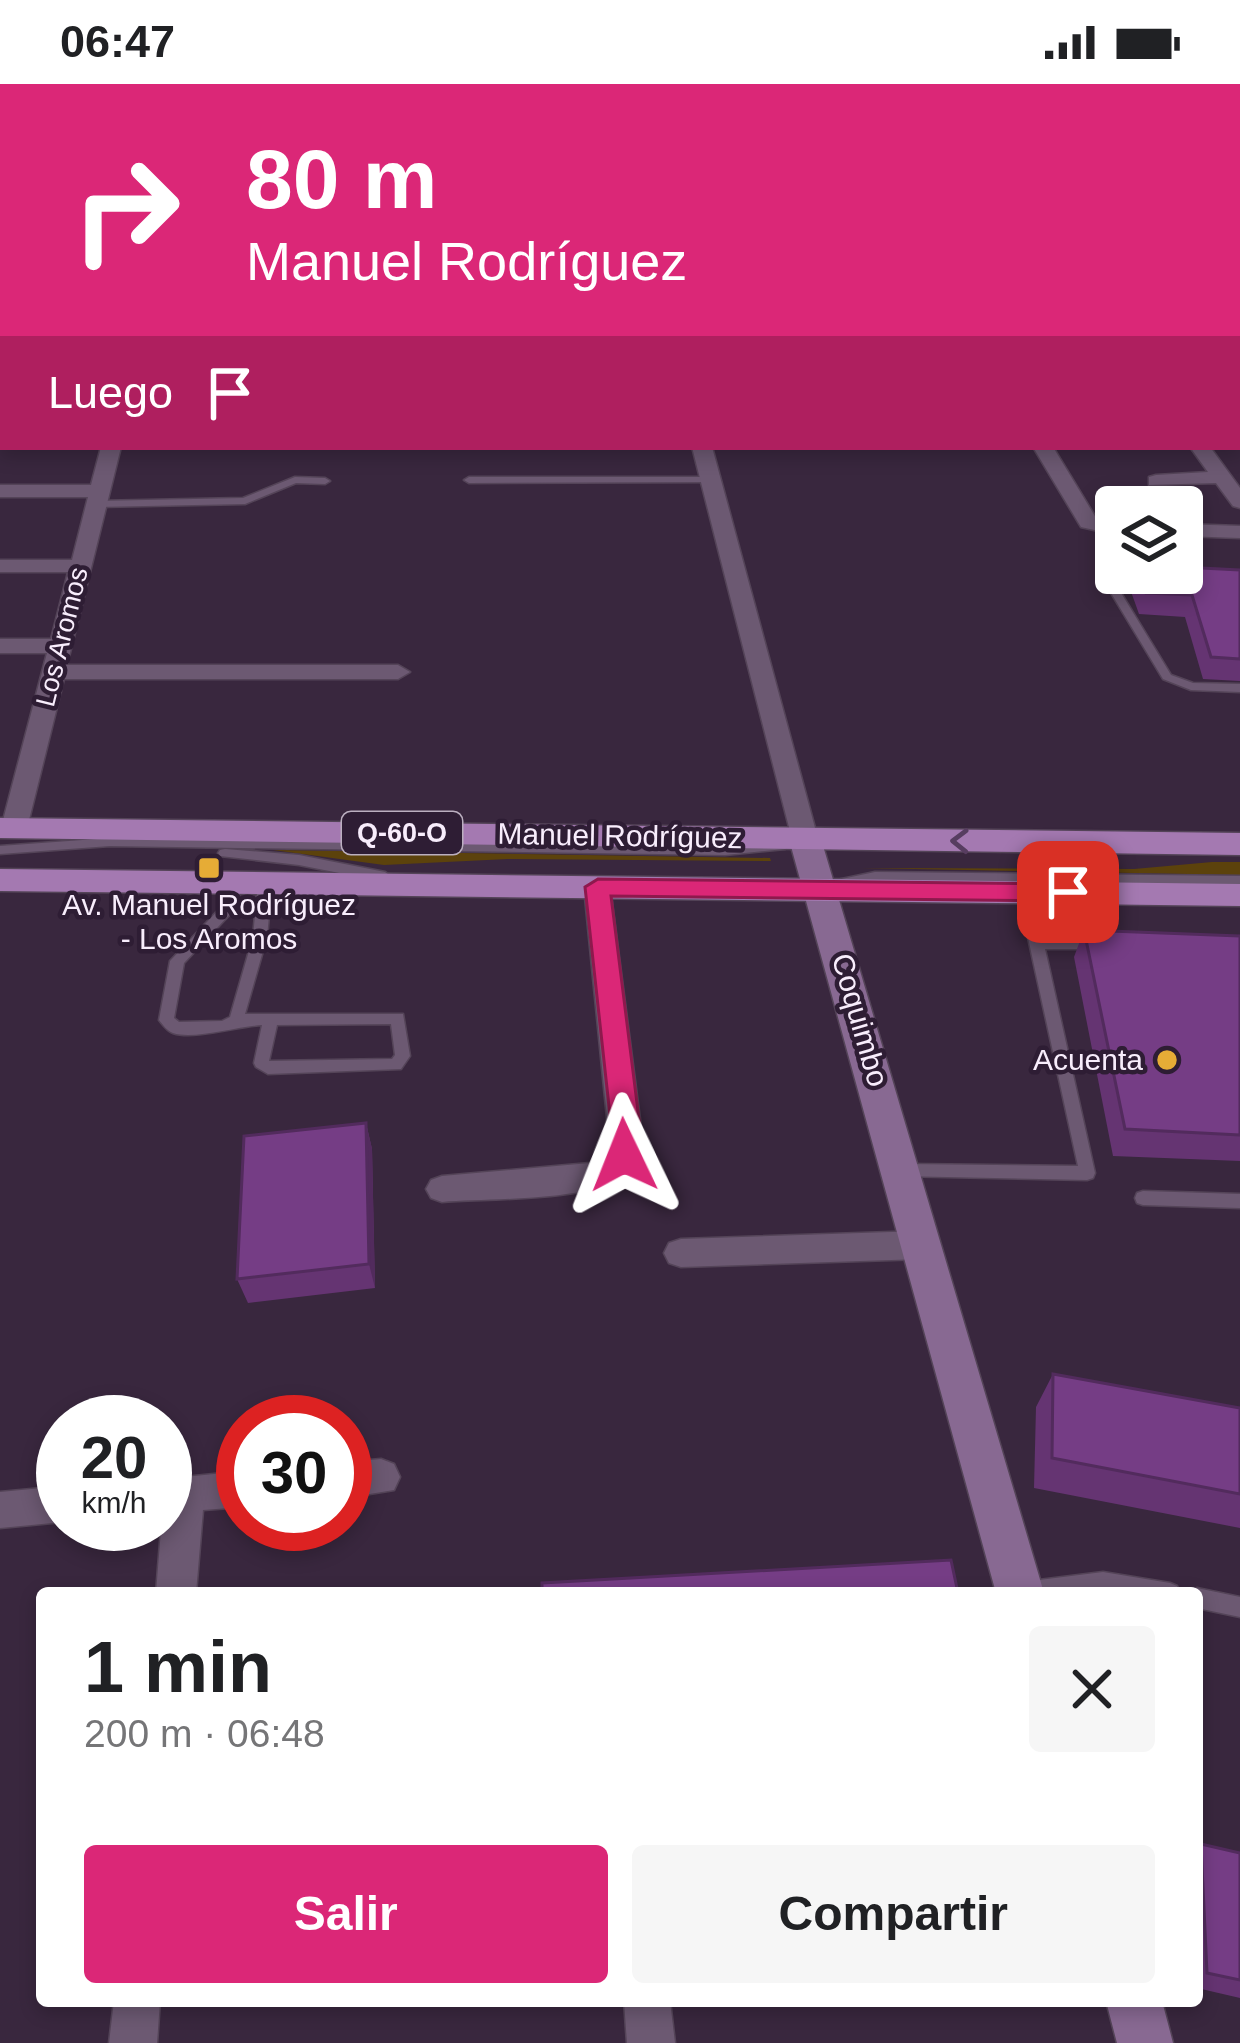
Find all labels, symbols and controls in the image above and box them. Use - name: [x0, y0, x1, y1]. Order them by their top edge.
- text: 06:47: [60, 16, 175, 67]
- icon: right: [48, 132, 204, 288]
- text: 80 m: [246, 132, 437, 226]
- text: Manuel Rodríguez: [246, 231, 687, 291]
- icon: arrive: [197, 360, 263, 426]
- text: Luego: [48, 367, 173, 418]
- map controls: [1095, 486, 1203, 594]
- button: layers: [1095, 486, 1203, 594]
- street label: Los Aromos: [30, 564, 94, 710]
- road number: Q-60-O: [342, 812, 462, 854]
- street label: Manuel Rodríguez: [497, 817, 743, 854]
- one-way arrow: [950, 828, 969, 854]
- pin: [1017, 841, 1119, 943]
- marker: Av. Manuel Rodríguez - Los Aromos: [196, 855, 222, 881]
- icon: arrive: [1035, 859, 1101, 925]
- place label: Av. Manuel Rodríguez - Los Aromos: [62, 888, 356, 955]
- street label: Coquimbo: [826, 950, 895, 1090]
- place label: Acuenta: [1033, 1043, 1143, 1076]
- marker: Acuenta: [1154, 1047, 1180, 1073]
- position arrow: [561, 1092, 687, 1218]
- speed limit sign: 30: [216, 1395, 372, 1551]
- text: 20: [81, 1424, 147, 1491]
- text: km/h: [81, 1486, 147, 1519]
- button: close: [1029, 1626, 1155, 1752]
- text: 1 min: [84, 1627, 272, 1707]
- text: 200 m · 06:48: [84, 1712, 325, 1755]
- button: Salir: [84, 1845, 608, 1983]
- button: Compartir: [632, 1845, 1155, 1983]

